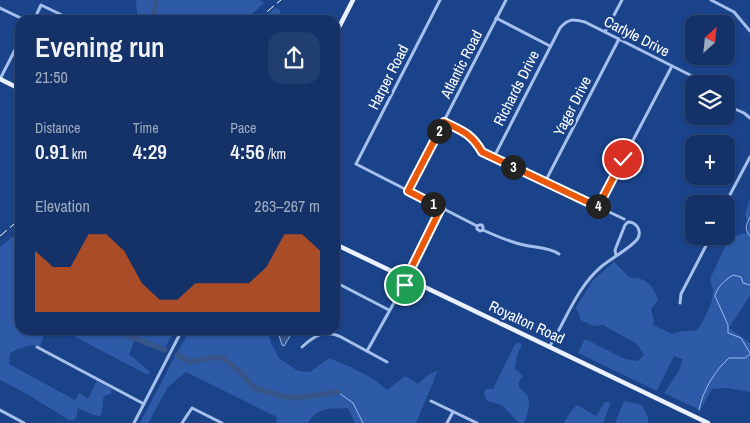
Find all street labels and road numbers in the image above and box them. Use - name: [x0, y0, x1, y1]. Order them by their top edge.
- street label: Carlyle Drive: [601, 11, 674, 62]
- street label: Atlantic Road: [434, 26, 487, 103]
- street label: Harper Road: [363, 41, 413, 113]
- street label: Richards Drive: [488, 47, 544, 129]
- street label: Yager Drive: [548, 72, 596, 140]
- street label: Royalton Road: [486, 295, 568, 349]

